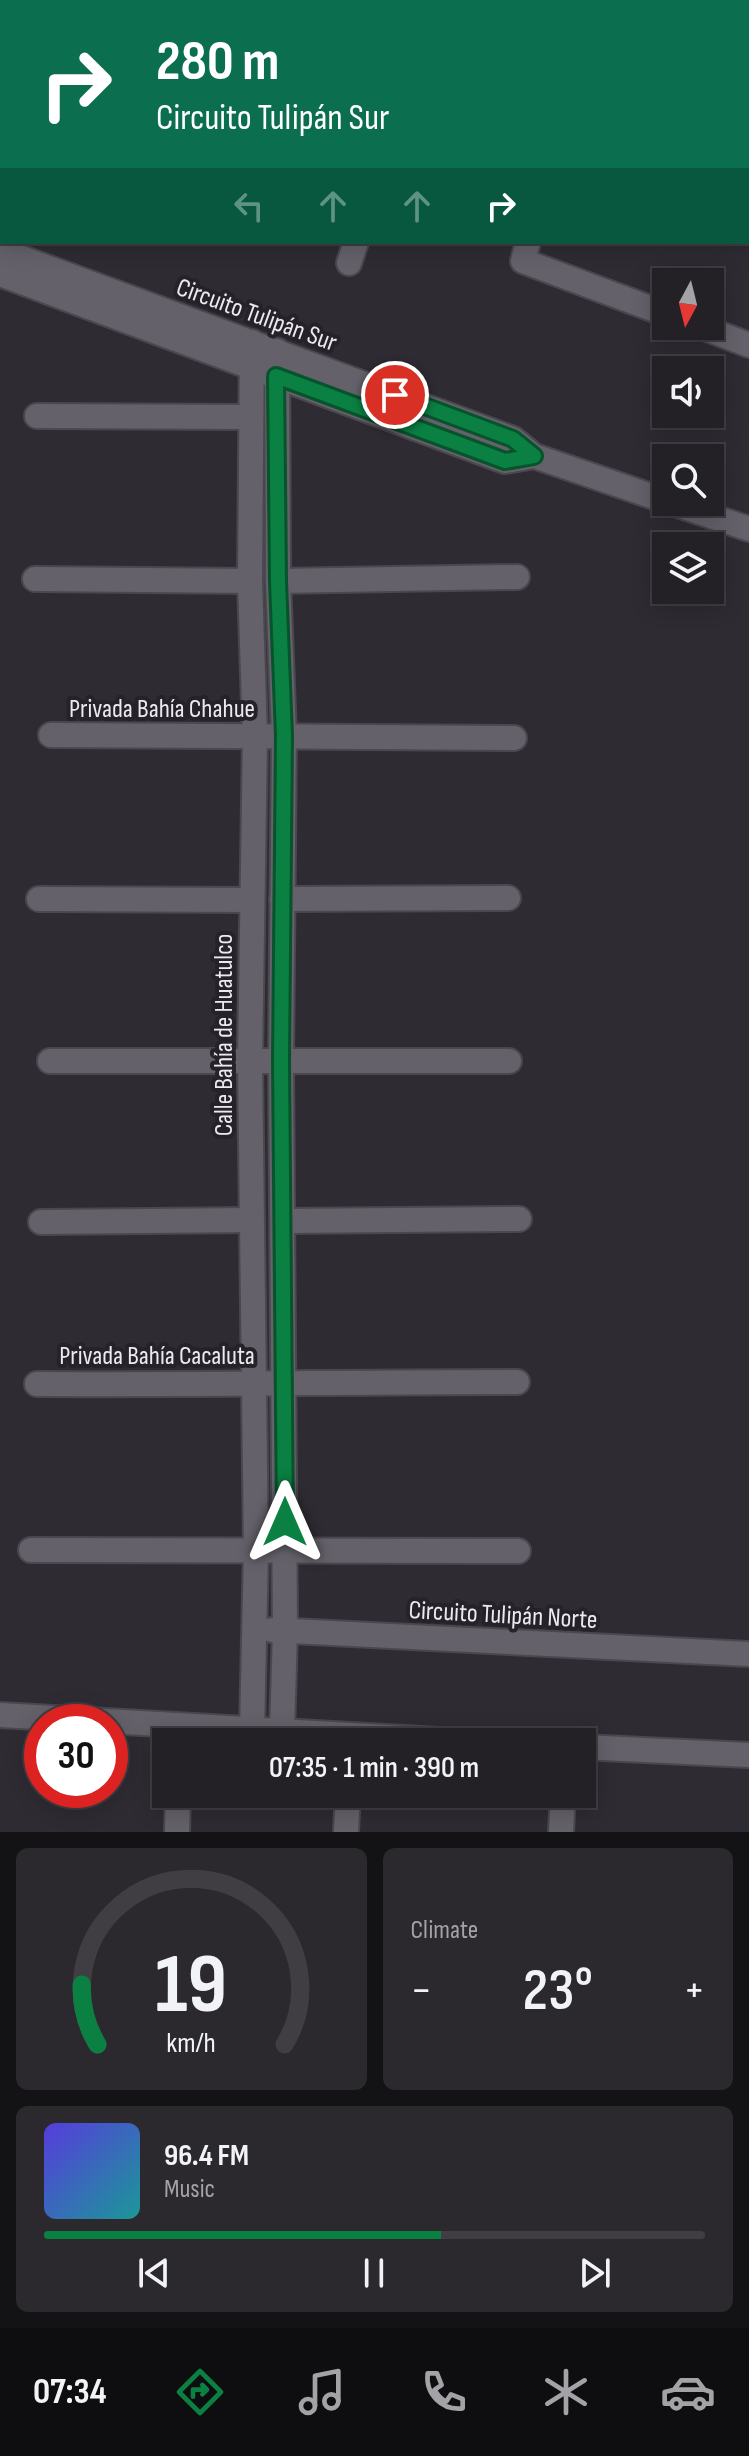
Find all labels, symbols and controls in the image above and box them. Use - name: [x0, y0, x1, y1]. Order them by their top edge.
- text: 280 m: [156, 29, 279, 96]
- icon: right: [24, 32, 128, 136]
- text: Circuito Tulipán Sur: [156, 97, 389, 140]
- icon: left: [227, 184, 271, 228]
- icon: ahead: [311, 184, 355, 228]
- icon: ahead: [395, 184, 439, 228]
- icon: right: [479, 184, 523, 228]
- north arrow: [652, 268, 724, 340]
- map controls: [652, 268, 724, 604]
- street label: Circuito Tulipán Sur: [172, 272, 341, 359]
- button: sound: [652, 356, 724, 428]
- pin: [361, 361, 429, 429]
- icon: arrive: [373, 373, 417, 417]
- button: search: [652, 444, 724, 516]
- button: layers: [652, 532, 724, 604]
- street label: Privada Bahía Chahue: [69, 694, 255, 725]
- street label: Calle Bahía de Huatulco: [209, 934, 240, 1136]
- street label: Privada Bahía Cacaluta: [59, 1341, 255, 1372]
- position arrow: [243, 1480, 327, 1564]
- street label: Circuito Tulipán Norte: [408, 1595, 598, 1636]
- speed limit sign: 30: [24, 1704, 128, 1808]
- text: 07:35 · 1 min · 390 m: [269, 1750, 479, 1786]
- text: Climate: [411, 1915, 478, 1946]
- text: 19: [155, 1936, 227, 2036]
- text: 23°: [523, 1955, 593, 2027]
- text: −: [411, 1964, 432, 2017]
- text: +: [683, 1964, 705, 2017]
- text: km/h: [167, 2026, 216, 2061]
- text: 96.4 FM: [164, 2138, 249, 2174]
- text: Music: [164, 2174, 215, 2205]
- icon: previous: [132, 2251, 176, 2295]
- icon: pause: [352, 2251, 396, 2295]
- icon: next: [573, 2251, 617, 2295]
- icon: directions: [172, 2364, 228, 2420]
- icon: music: [294, 2364, 350, 2420]
- icon: phone: [416, 2364, 472, 2420]
- icon: climate: [538, 2364, 594, 2420]
- icon: car: [660, 2364, 716, 2420]
- text: 07:34: [33, 2371, 107, 2414]

